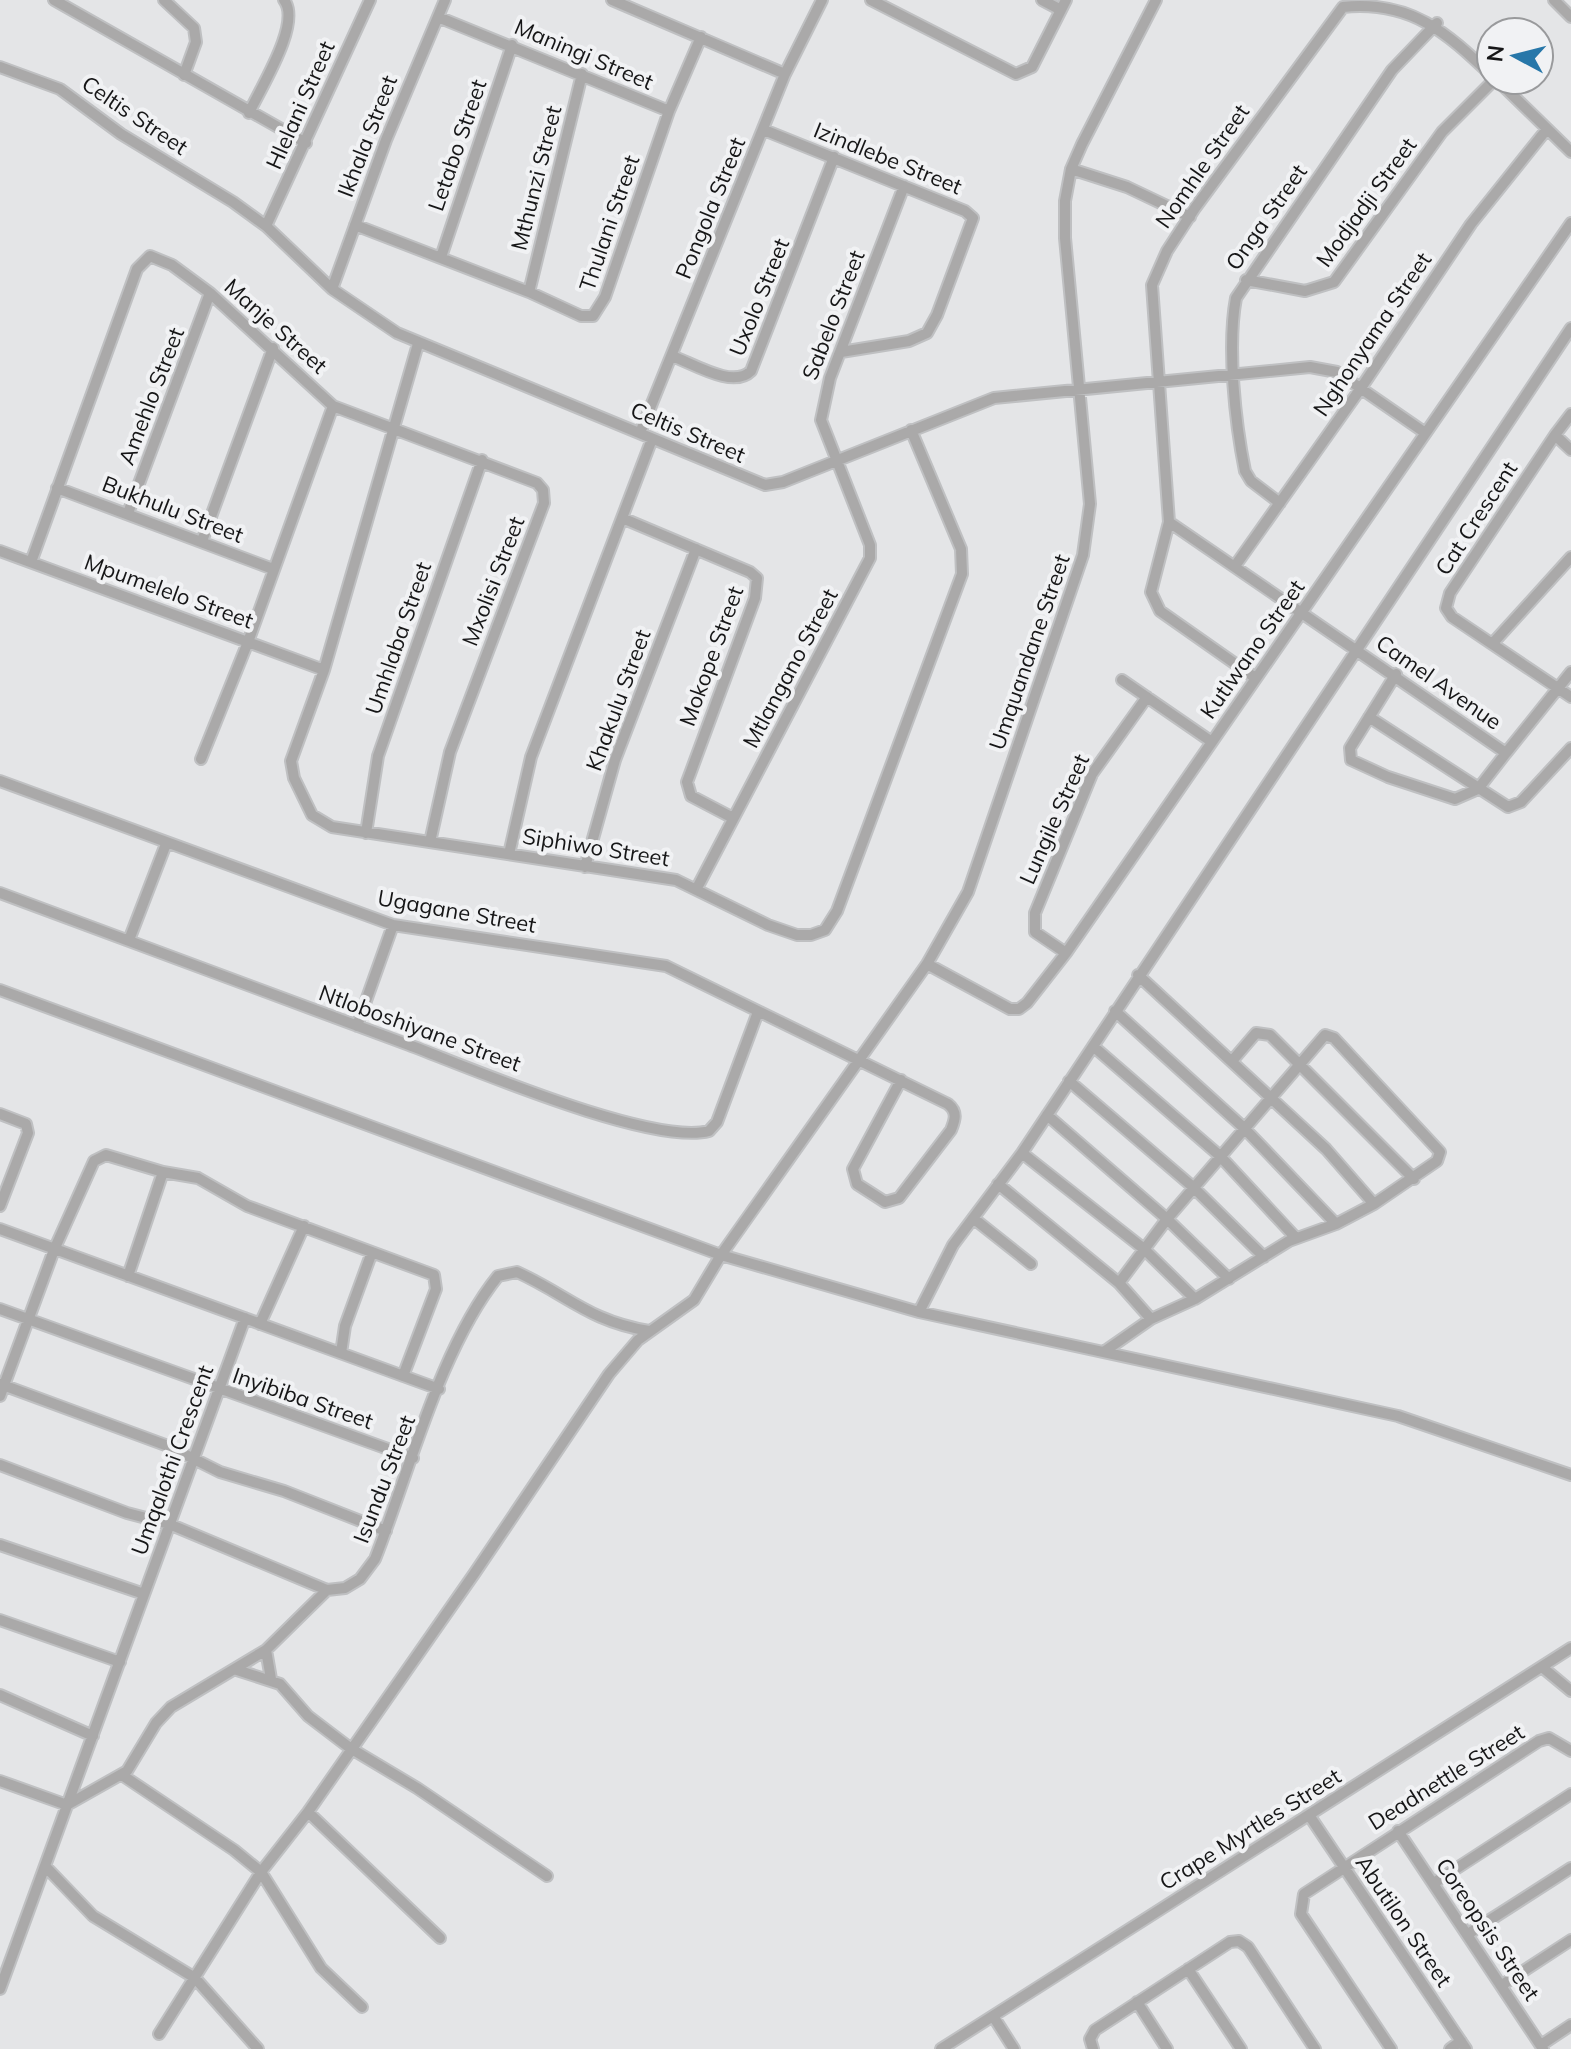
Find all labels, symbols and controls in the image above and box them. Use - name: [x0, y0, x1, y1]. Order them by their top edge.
- street label: Maningi Street: [510, 12, 658, 96]
- north arrow: [1475, 16, 1555, 96]
- street label: Hlelani Street: [259, 36, 341, 173]
- text: N: [1480, 44, 1510, 64]
- street label: Celtis Street: [77, 69, 194, 161]
- street label: Ikhala Street: [331, 71, 403, 201]
- street label: Letabo Street: [421, 75, 493, 214]
- street label: Nomhle Street: [1149, 98, 1255, 233]
- street label: Mthunzi Street: [504, 102, 568, 253]
- street label: Izindlebe Street: [810, 116, 966, 201]
- street label: Modjadji Street: [1310, 132, 1423, 272]
- street label: Pongola Street: [669, 133, 751, 283]
- street label: Thulani Street: [573, 151, 645, 295]
- street label: Onga Street: [1219, 158, 1313, 275]
- street label: Uxolo Street: [723, 234, 795, 360]
- street label: Sabelo Street: [795, 246, 871, 384]
- street label: Nghonyama Street: [1307, 246, 1437, 421]
- street label: Manje Street: [219, 273, 333, 380]
- street label: Amehlo Street: [112, 323, 190, 469]
- street label: Celtis Street: [626, 395, 750, 469]
- street label: Cat Crescent: [1429, 455, 1523, 580]
- street label: Bukhulu Street: [98, 469, 248, 549]
- street label: Mxolisi Street: [456, 512, 531, 650]
- street label: Mpumelelo Street: [81, 547, 258, 635]
- street label: Umquandane Street: [982, 550, 1076, 754]
- street label: Umhlaba Street: [359, 558, 437, 718]
- street label: Kutlwano Street: [1194, 574, 1311, 724]
- street label: Mokope Street: [673, 582, 749, 730]
- street label: Mtlangano Street: [736, 583, 844, 752]
- street label: Khakulu Street: [579, 625, 657, 775]
- street label: Camel Avenue: [1371, 628, 1507, 736]
- street label: Lungile Street: [1013, 749, 1095, 888]
- street label: Siphiwo Street: [521, 822, 672, 872]
- street label: Ugagane Street: [376, 883, 539, 939]
- street label: Ntloboshiyane Street: [315, 978, 525, 1078]
- street label: Umqalothi Crescent: [125, 1361, 219, 1559]
- street label: Inyibiba Street: [229, 1361, 377, 1435]
- street label: Isundu Street: [347, 1411, 421, 1547]
- street label: Deadnettle Street: [1363, 1718, 1529, 1836]
- street label: Crape Myrtles Street: [1154, 1762, 1346, 1896]
- street label: Abutilon Street: [1350, 1850, 1458, 1992]
- street label: Coreopsis Street: [1430, 1852, 1546, 2006]

